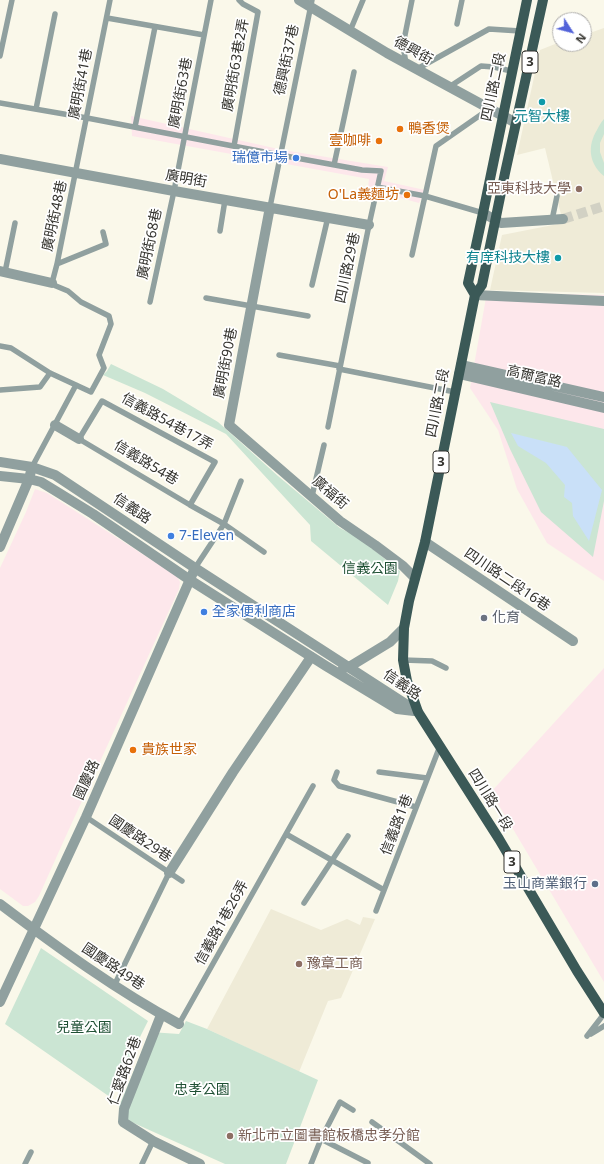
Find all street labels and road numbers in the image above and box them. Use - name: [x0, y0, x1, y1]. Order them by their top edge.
- street label: 廣明街63巷2弄: [220, 17, 252, 113]
- street label: 德興街37巷: [271, 23, 303, 97]
- street label: 德興街: [391, 33, 435, 69]
- street label: 廣明街41巷: [66, 47, 96, 121]
- street label: 四川路二段: [479, 51, 509, 123]
- road number: 3: [522, 51, 538, 73]
- street label: 廣明街63巷: [166, 56, 196, 130]
- street label: 廣明街: [164, 167, 208, 191]
- street label: 廣明街48巷: [39, 179, 71, 253]
- street label: 廣明街68巷: [134, 207, 166, 281]
- street label: 四川路29巷: [332, 231, 364, 305]
- street label: 廣明街90巷: [211, 326, 241, 400]
- street label: 高爾富路: [505, 363, 563, 391]
- street label: 四川路二段: [423, 367, 453, 439]
- street label: 信義路54巷17弄: [118, 390, 216, 454]
- street label: 信義路54巷: [111, 437, 181, 489]
- road number: 3: [433, 451, 449, 473]
- street label: 廣福街: [309, 473, 351, 513]
- street label: 信義路: [110, 490, 154, 528]
- street label: 四川路二段16巷: [461, 545, 553, 615]
- street label: 信義路: [380, 666, 424, 704]
- street label: 國慶路: [71, 757, 103, 803]
- street label: 四川路一段: [464, 766, 516, 834]
- street label: 信義路1巷: [378, 792, 416, 858]
- street label: 國慶路29巷: [105, 812, 175, 866]
- road number: 3: [504, 851, 520, 873]
- street label: 信義路1巷26弄: [192, 878, 252, 968]
- street label: 國慶路49巷: [78, 940, 148, 994]
- street label: 仁愛路62巷: [105, 1034, 145, 1108]

